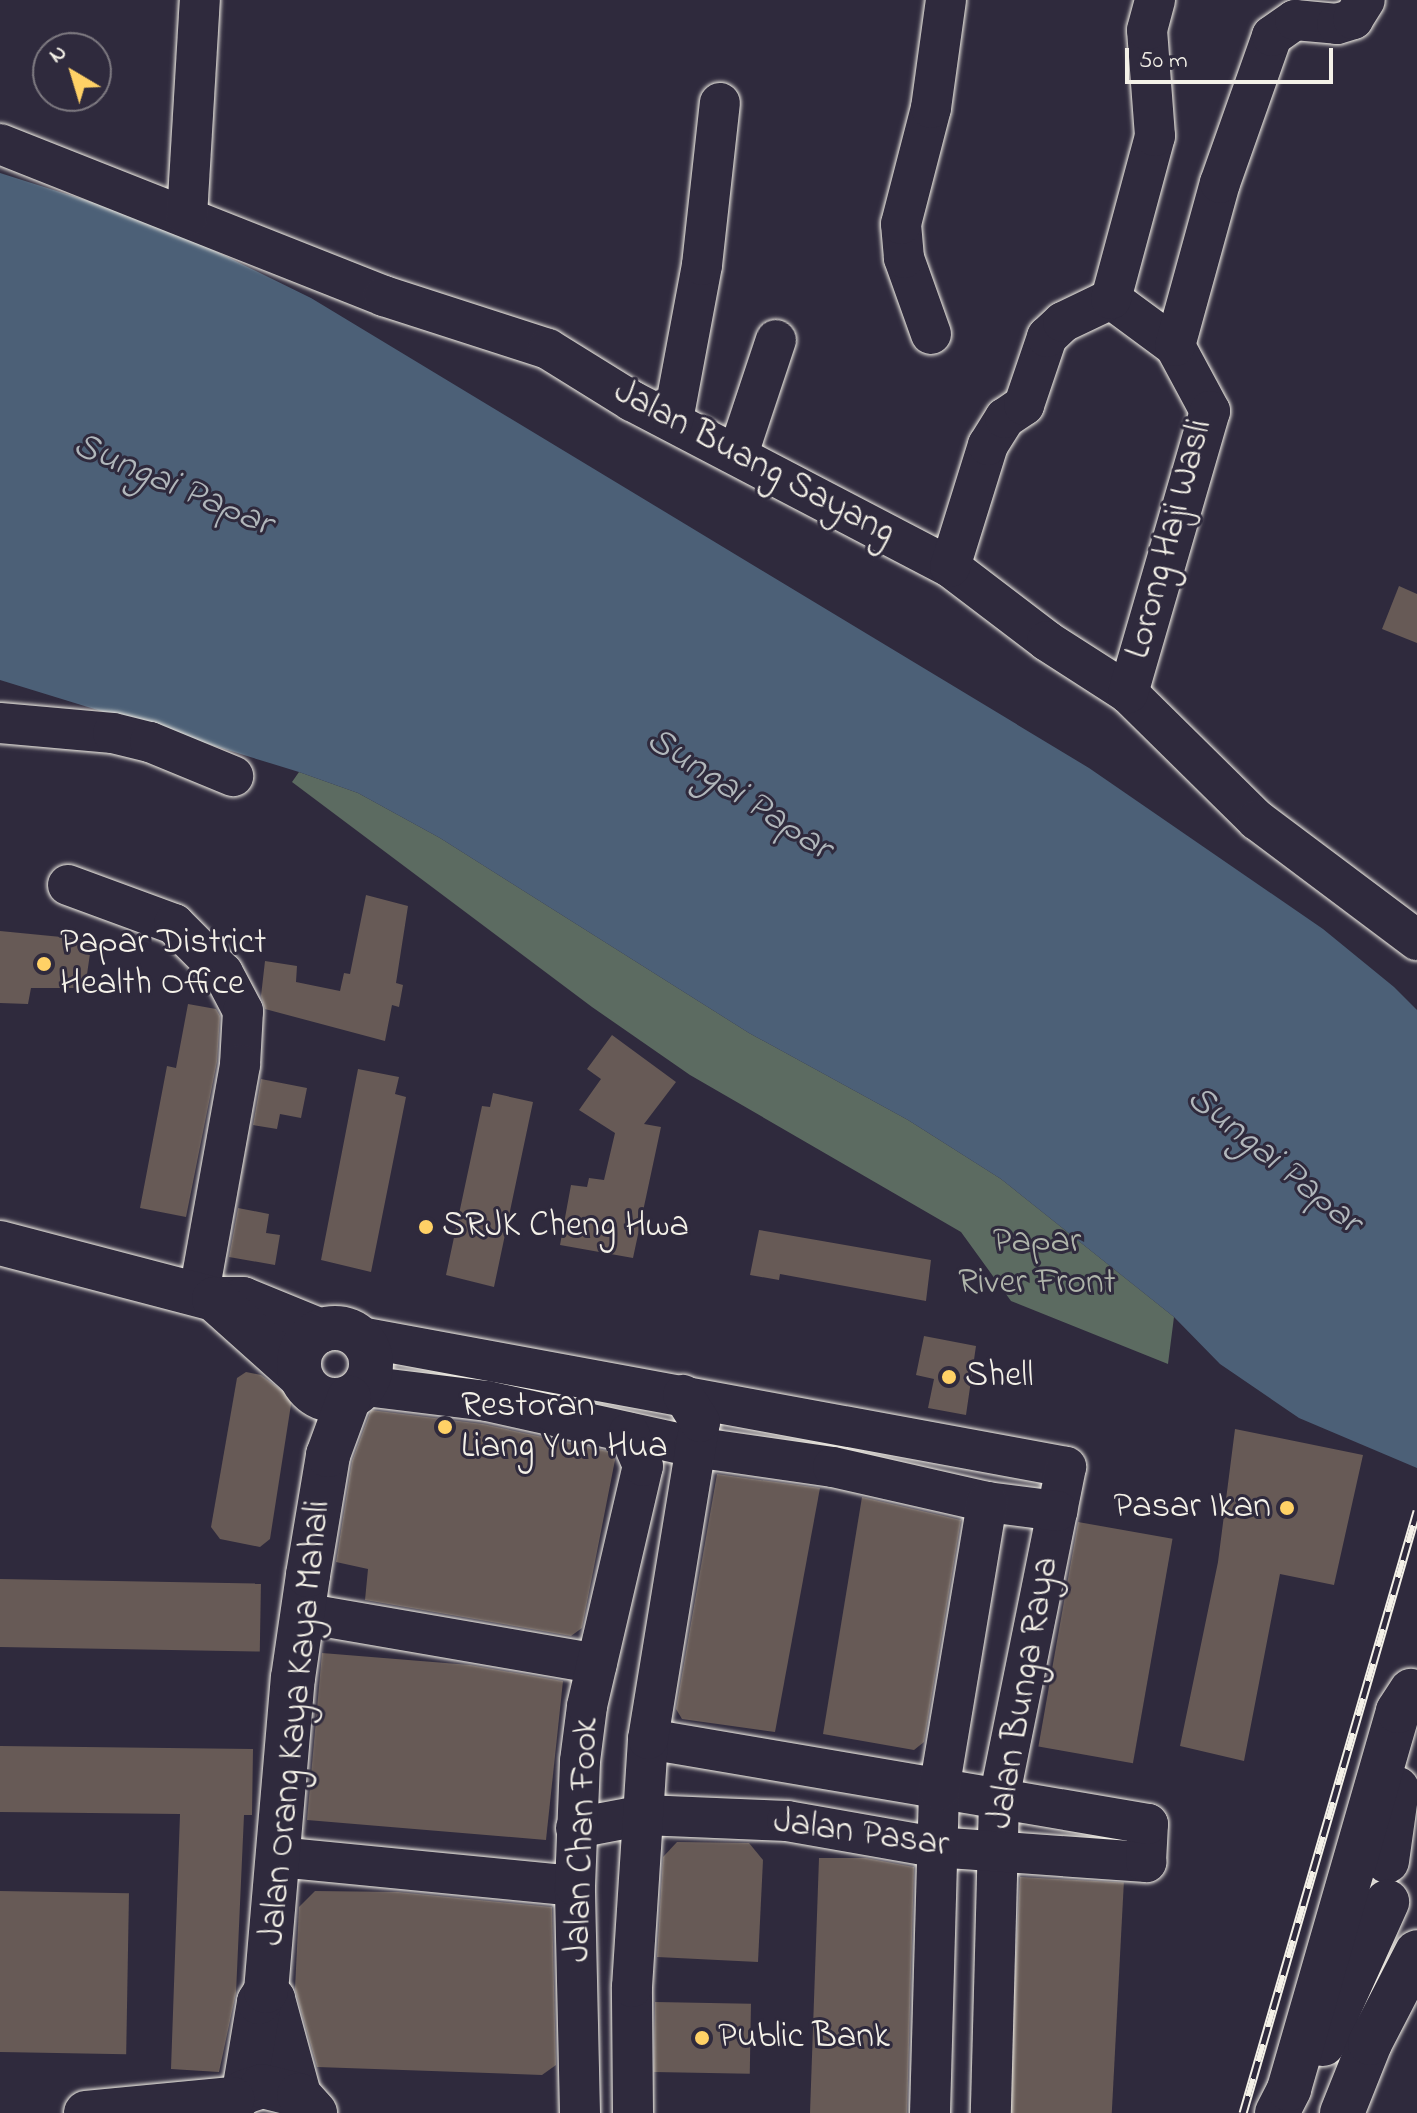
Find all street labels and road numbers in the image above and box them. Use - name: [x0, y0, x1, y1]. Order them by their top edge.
- street label: Jalan Buang Sayang: [606, 371, 902, 555]
- street label: Lorong Haji Wasli: [1117, 415, 1223, 663]
- street label: Jalan Orang Kaya Kaya Mahali: [251, 1498, 341, 1948]
- street label: Jalan Bunga Raya: [979, 1554, 1069, 1832]
- street label: Jalan Chan Fook: [557, 1717, 609, 1963]
- street label: Jalan Pasar: [771, 1800, 951, 1868]

